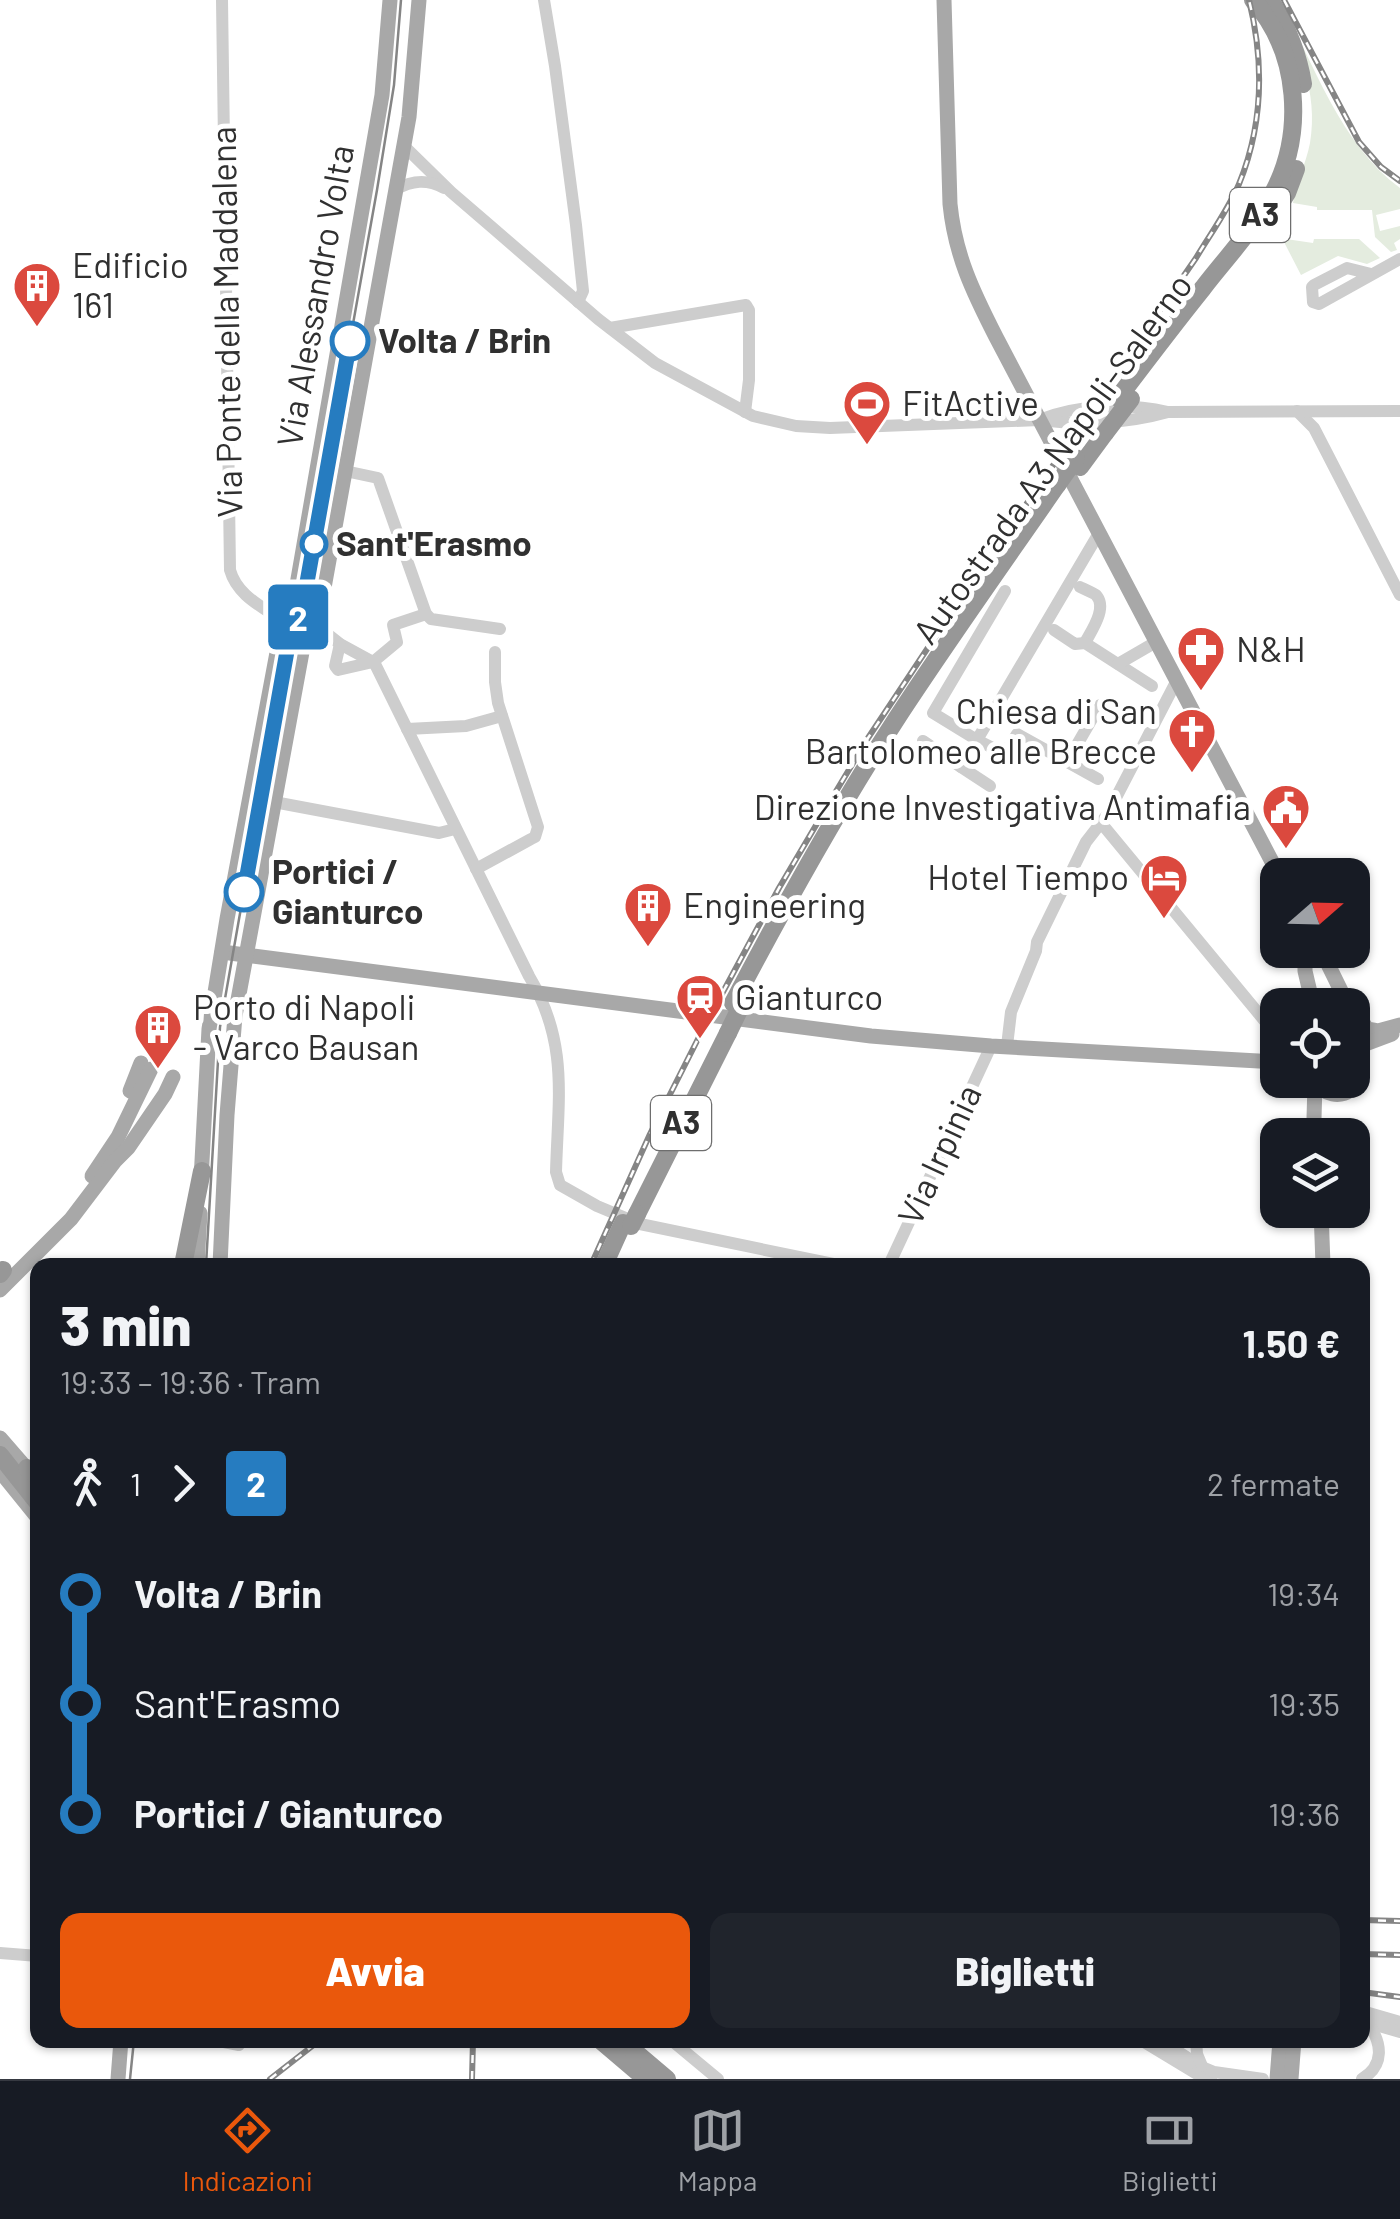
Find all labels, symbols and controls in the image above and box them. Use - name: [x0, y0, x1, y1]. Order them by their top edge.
- street label: Via Ponte della Maddalena: [201, 126, 249, 518]
- street label: Via Alessandro Volta: [267, 141, 361, 450]
- road number: A3: [1230, 188, 1290, 242]
- place label: Edificio 161: [72, 243, 189, 325]
- building icon: Edificio 161: [11, 260, 63, 328]
- street label: Autostrada A3 Napoli-Salerno: [903, 264, 1200, 651]
- place label: Volta / Brin: [378, 318, 551, 360]
- marker: Volta / Brin: [331, 322, 369, 360]
- sports icon: FitActive: [841, 378, 893, 446]
- place label: FitActive: [902, 381, 1039, 423]
- place label: Sant'Erasmo: [336, 521, 532, 563]
- marker: Sant'Erasmo: [301, 531, 327, 557]
- line badge: 2: [266, 584, 330, 650]
- text: 2: [288, 596, 308, 638]
- pharmacy icon: N&H: [1175, 624, 1227, 692]
- place label: N&H: [1236, 627, 1306, 669]
- place label: Chiesa di San Bartolomeo alle Brecce: [805, 689, 1157, 771]
- church icon: Chiesa di San Bartolomeo alle Brecce: [1166, 706, 1218, 774]
- public building icon: Direzione Investigativa Antimafia: [1260, 782, 1312, 850]
- place label: Direzione Investigativa Antimafia: [754, 785, 1251, 827]
- place label: Portici / Gianturco: [272, 849, 423, 931]
- hotel icon: Hotel Tiempo: [1138, 852, 1190, 920]
- place label: Hotel Tiempo: [927, 855, 1129, 897]
- north arrow: [1260, 858, 1370, 968]
- map controls: [1260, 858, 1370, 1228]
- marker: Portici / Gianturco: [225, 873, 263, 911]
- building icon: Engineering: [622, 880, 674, 948]
- place label: Engineering: [683, 883, 866, 925]
- station icon: Gianturco: [674, 972, 726, 1040]
- place label: Gianturco: [735, 975, 883, 1017]
- place label: Porto di Napoli - Varco Bausan: [193, 985, 419, 1067]
- button: locate: [1260, 988, 1370, 1098]
- building icon: Porto di Napoli - Varco Bausan: [132, 1002, 184, 1070]
- street label: Via Irpinia: [887, 1077, 989, 1231]
- road number: A3: [651, 1096, 711, 1150]
- button: layers: [1260, 1118, 1370, 1228]
- text: 3 min: [60, 1291, 192, 1357]
- text: 1.50 €: [1242, 1320, 1340, 1366]
- text: 19:33 – 19:36 · Tram: [60, 1362, 321, 1400]
- icon: walk: [60, 1456, 115, 1511]
- icon: forward: [156, 1456, 211, 1511]
- text: 2: [246, 1462, 266, 1504]
- text: 1: [130, 1464, 141, 1502]
- text: 2 fermate: [1207, 1464, 1340, 1502]
- text: Volta / Brin: [134, 1570, 322, 1616]
- text: 19:34: [1267, 1574, 1340, 1612]
- text: Sant'Erasmo: [134, 1680, 341, 1726]
- text: 19:35: [1268, 1684, 1340, 1722]
- text: Portici / Gianturco: [134, 1790, 443, 1836]
- text: 19:36: [1268, 1794, 1340, 1832]
- button: Avvia: [60, 1913, 690, 2028]
- button: Biglietti: [710, 1913, 1340, 2028]
- tab: Indicazioni: [182, 2103, 313, 2197]
- tab: Mappa: [678, 2103, 757, 2197]
- tab: Biglietti: [1122, 2103, 1218, 2197]

